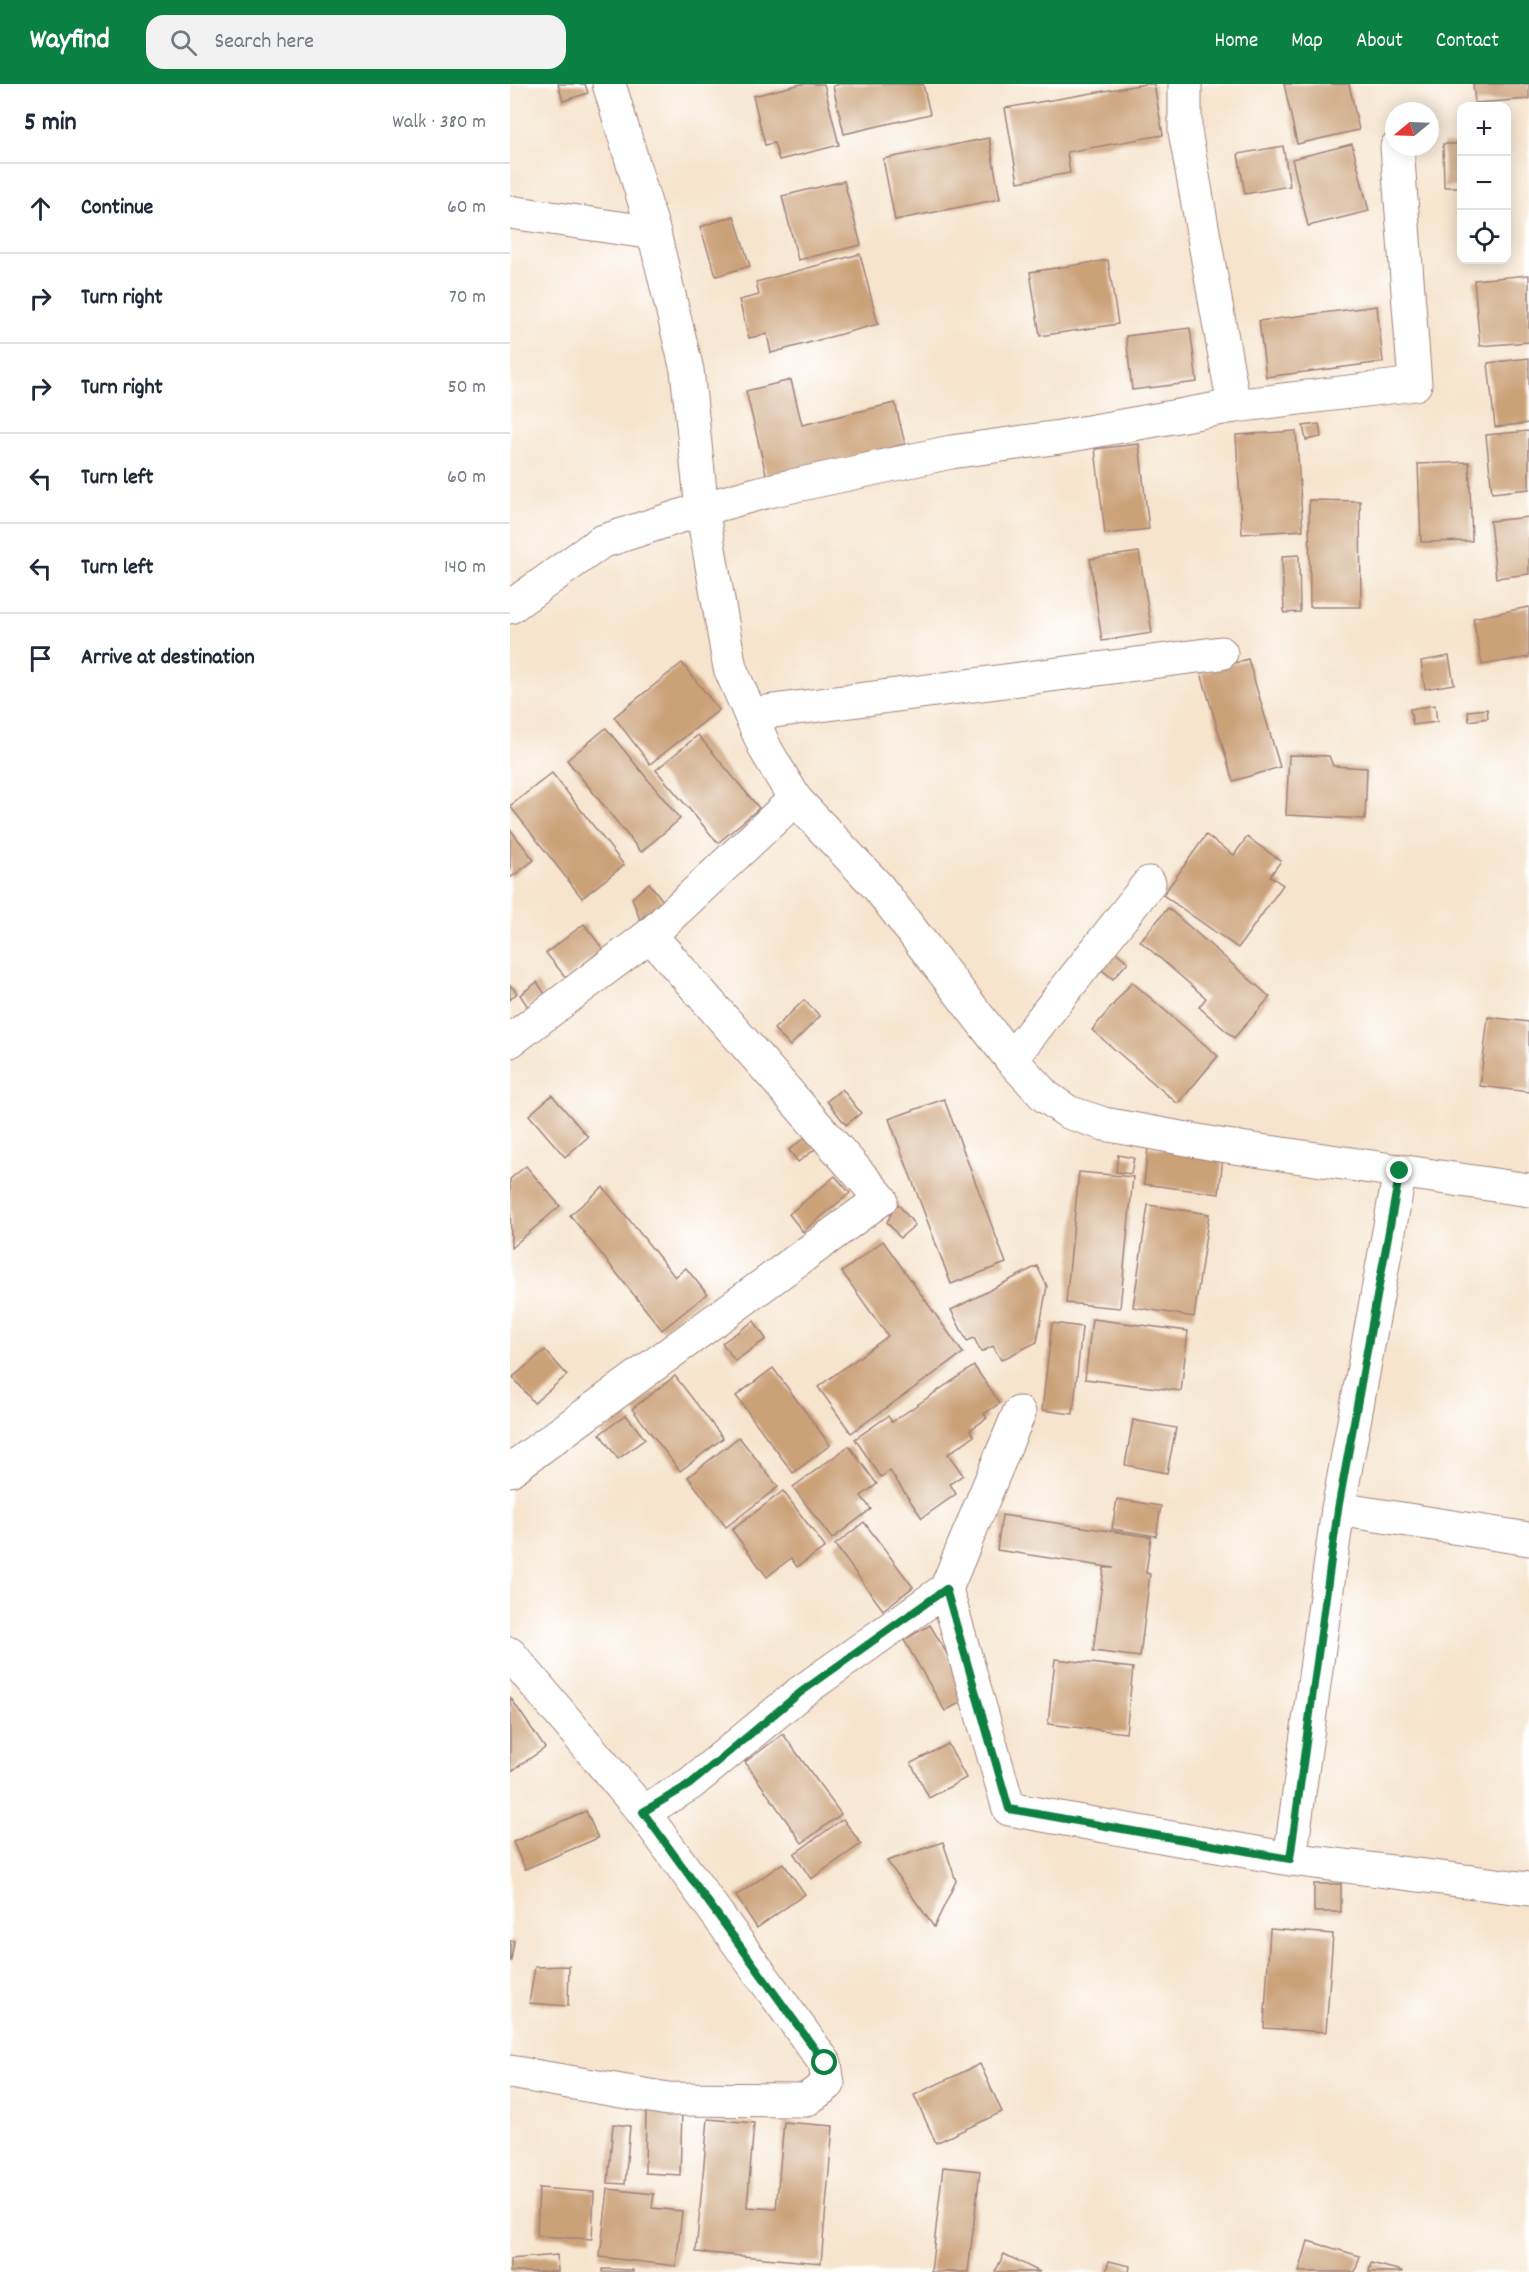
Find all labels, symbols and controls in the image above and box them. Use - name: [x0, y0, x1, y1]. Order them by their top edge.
- search box: [146, 15, 566, 69]
- text: Wayfind: [30, 22, 110, 62]
- icon: search: [167, 26, 200, 59]
- text: Search here: [215, 27, 314, 58]
- text: Home: [1214, 27, 1258, 57]
- text: Map: [1291, 27, 1323, 57]
- text: About: [1356, 27, 1403, 57]
- text: Contact: [1436, 27, 1499, 57]
- north arrow: [1385, 102, 1439, 156]
- map controls: [1457, 102, 1511, 264]
- button: +: [1457, 102, 1511, 156]
- text: 5 min: [24, 105, 77, 142]
- text: Walk · 380 m: [392, 109, 486, 137]
- button: −: [1457, 156, 1511, 210]
- icon: ahead: [24, 192, 57, 225]
- text: Continue: [81, 193, 153, 224]
- text: 60 m: [447, 194, 486, 222]
- button: locate: [1457, 210, 1511, 264]
- icon: right: [24, 282, 57, 315]
- text: Turn right: [81, 283, 163, 314]
- text: 70 m: [449, 284, 486, 312]
- icon: right: [24, 372, 57, 405]
- text: Turn right: [81, 373, 163, 404]
- text: 50 m: [448, 374, 486, 402]
- icon: left: [24, 462, 57, 495]
- text: Turn left: [81, 463, 153, 494]
- text: 60 m: [447, 464, 486, 492]
- icon: left: [24, 552, 57, 585]
- text: Turn left: [81, 553, 153, 584]
- text: 140 m: [444, 554, 486, 582]
- icon: arrive: [24, 642, 57, 675]
- text: Arrive at destination: [81, 643, 255, 674]
- route end: [1386, 1157, 1412, 1183]
- route start: [811, 2049, 837, 2075]

